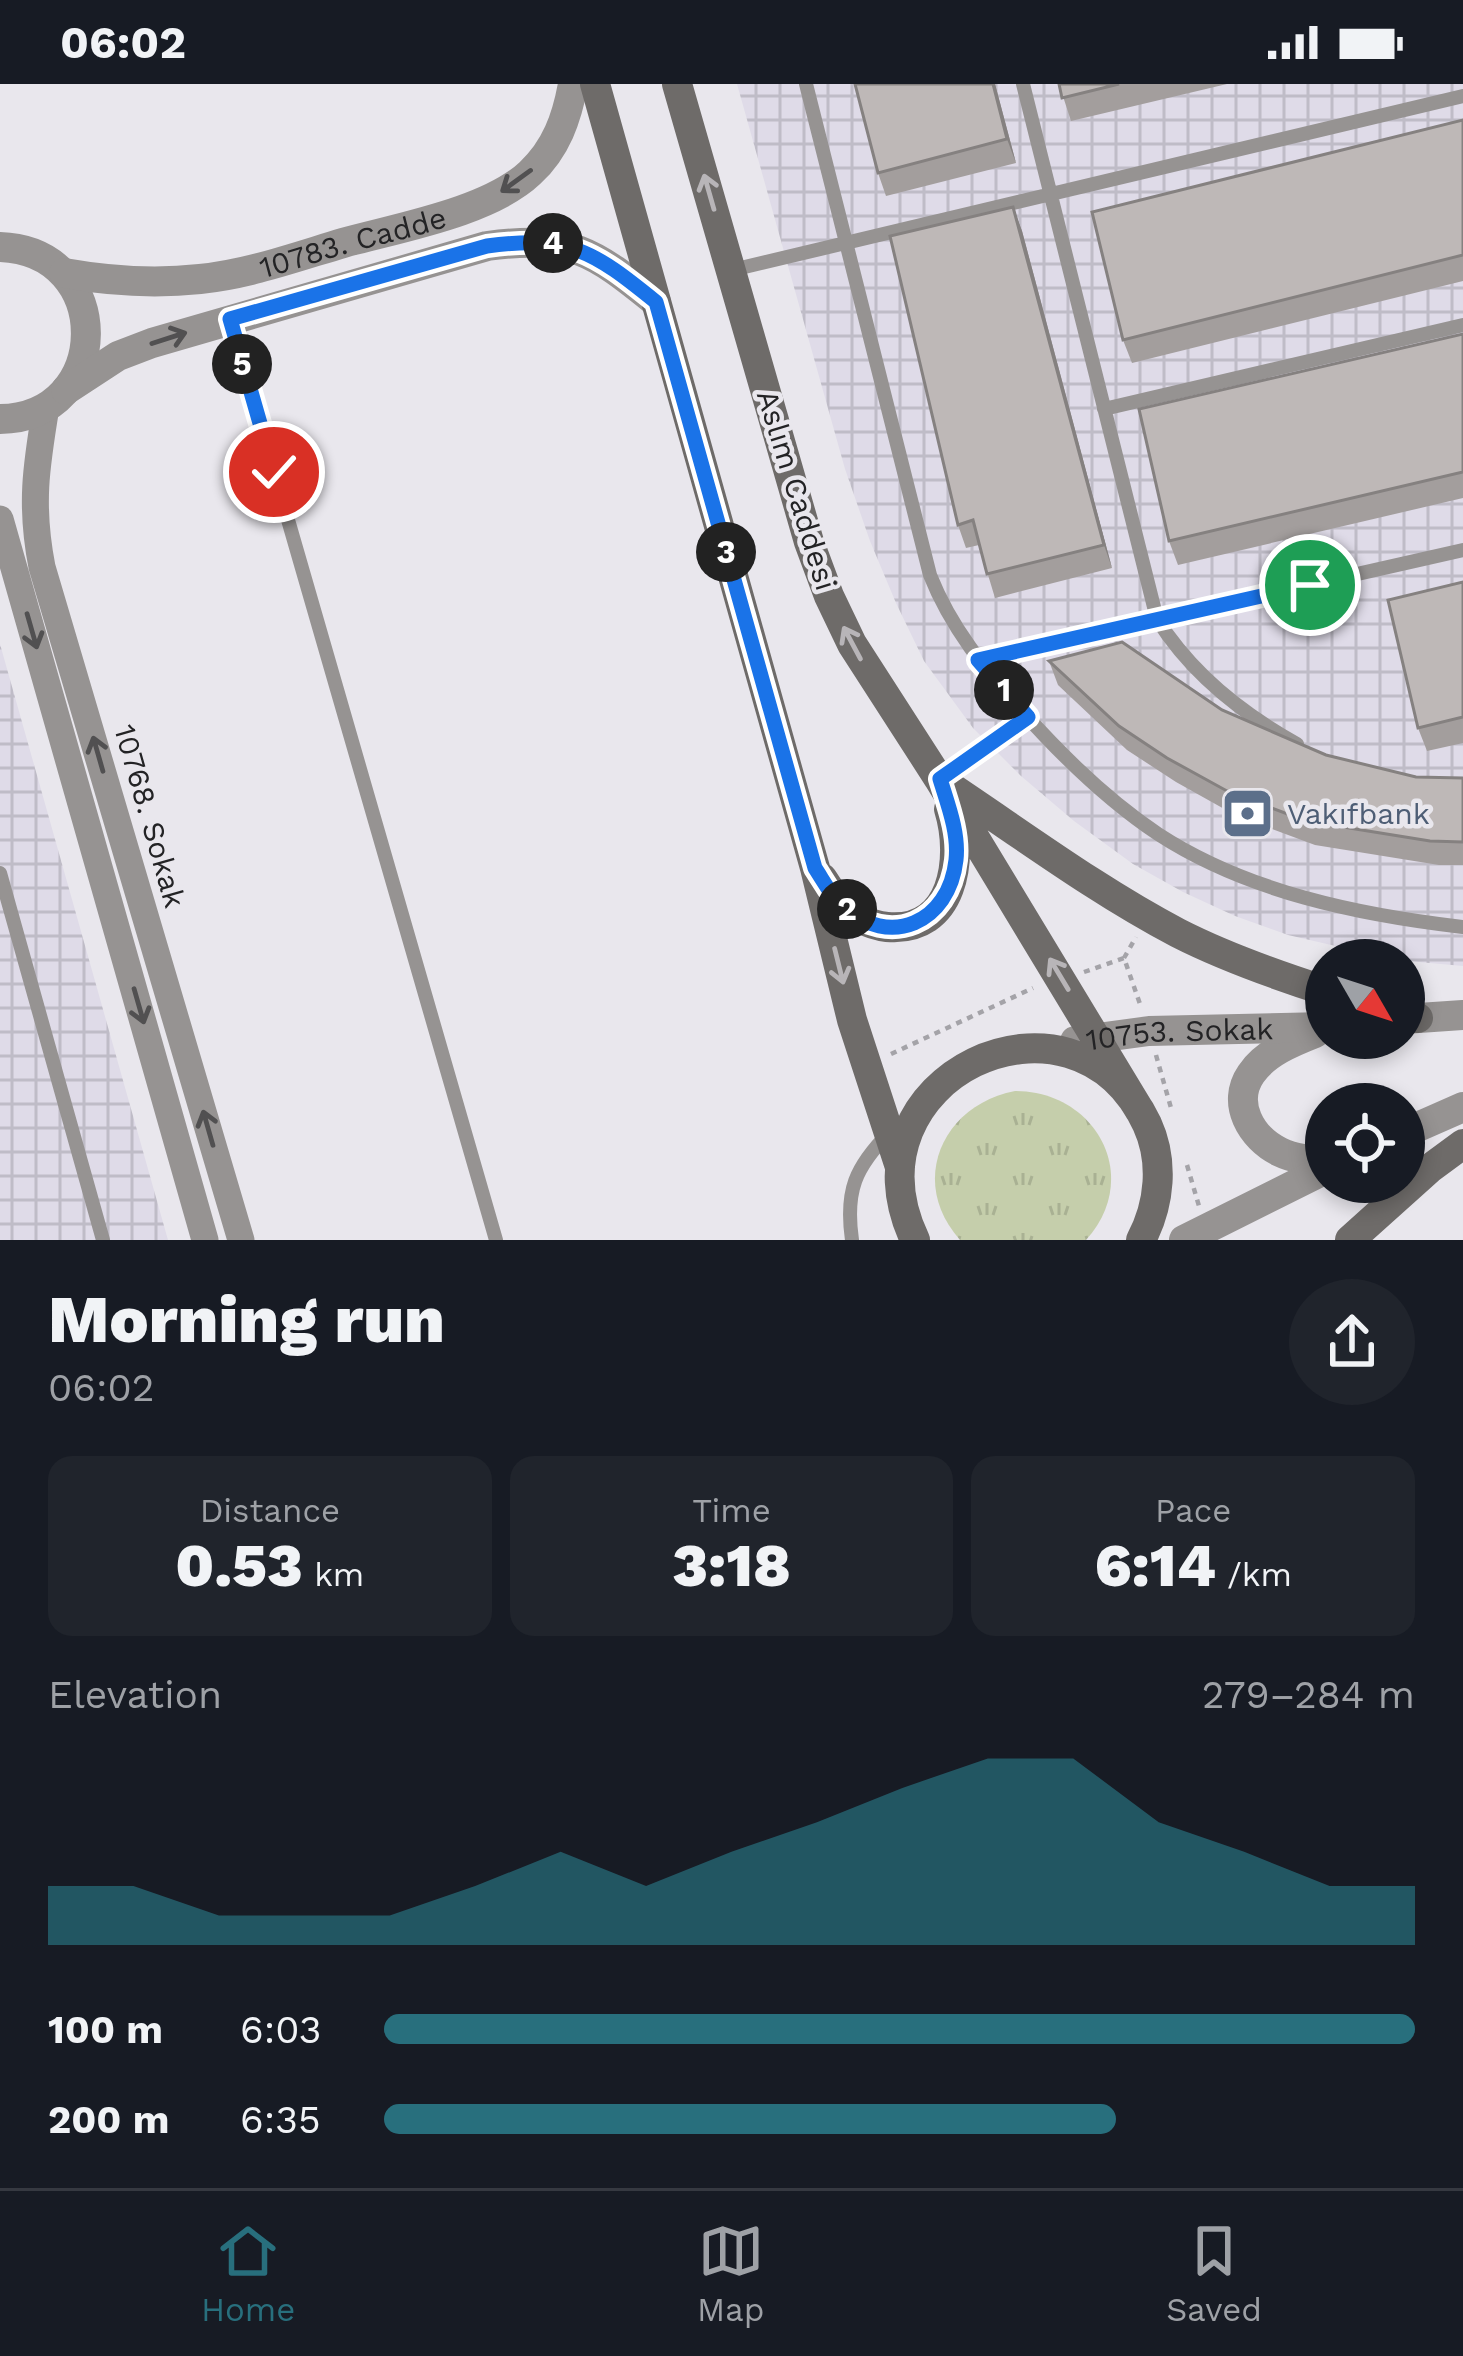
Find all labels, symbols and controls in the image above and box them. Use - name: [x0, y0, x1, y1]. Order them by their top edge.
- text: 06:02: [60, 16, 186, 69]
- one-way arrow: [500, 168, 533, 194]
- one-way arrow: [697, 174, 719, 212]
- street label: 10783. Cadde: [256, 199, 450, 285]
- pin: 4: [523, 213, 583, 273]
- text: 4: [542, 223, 564, 262]
- one-way arrow: [149, 325, 187, 347]
- pin: 5: [212, 334, 272, 394]
- text: 5: [232, 344, 252, 383]
- street label: Aslım Caddesi: [750, 386, 844, 594]
- pin: [223, 421, 325, 523]
- icon: check: [241, 439, 307, 505]
- pin: 3: [696, 522, 756, 582]
- text: 3: [716, 532, 736, 571]
- pin: [1259, 534, 1361, 636]
- icon: arrive: [1277, 552, 1343, 618]
- one-way arrow: [22, 612, 44, 650]
- one-way arrow: [840, 627, 863, 662]
- pin: 1: [974, 660, 1034, 720]
- text: 1: [997, 670, 1011, 709]
- street label: 10768. Sokak: [107, 720, 193, 912]
- one-way arrow: [85, 736, 107, 774]
- bank icon: Vakıfbank: [1220, 785, 1276, 841]
- place label: Vakıfbank: [1287, 796, 1430, 831]
- pin: 2: [817, 879, 877, 939]
- text: 2: [837, 889, 857, 928]
- north arrow: [1305, 939, 1425, 1059]
- map controls: [1305, 939, 1425, 1203]
- one-way arrow: [829, 946, 851, 984]
- one-way arrow: [1047, 958, 1071, 992]
- one-way arrow: [129, 987, 151, 1025]
- street label: 10753. Sokak: [1084, 1011, 1274, 1057]
- button: locate: [1305, 1083, 1425, 1203]
- one-way arrow: [196, 1110, 218, 1148]
- button: share: [1289, 1279, 1415, 1405]
- text: Morning run: [48, 1281, 445, 1358]
- text: 06:02: [48, 1365, 155, 1410]
- text: Distance: [200, 1491, 340, 1530]
- text: Time: [692, 1491, 771, 1530]
- text: Pace: [1155, 1491, 1231, 1530]
- text: 0.53: [175, 1530, 303, 1601]
- text: 3:18: [672, 1530, 791, 1601]
- text: 6:14: [1094, 1530, 1216, 1601]
- text: km: [303, 1555, 364, 1594]
- text: /km: [1216, 1555, 1292, 1594]
- text: Elevation: [48, 1672, 222, 1717]
- text: 279–284 m: [1202, 1672, 1415, 1717]
- text: 100 m: [48, 2007, 163, 2052]
- text: 6:03: [240, 2007, 321, 2052]
- text: 200 m: [48, 2097, 169, 2142]
- text: 6:35: [240, 2097, 321, 2142]
- tab: Home: [201, 2218, 295, 2329]
- tab: Map: [697, 2218, 764, 2329]
- tab: Saved: [1166, 2218, 1262, 2329]

